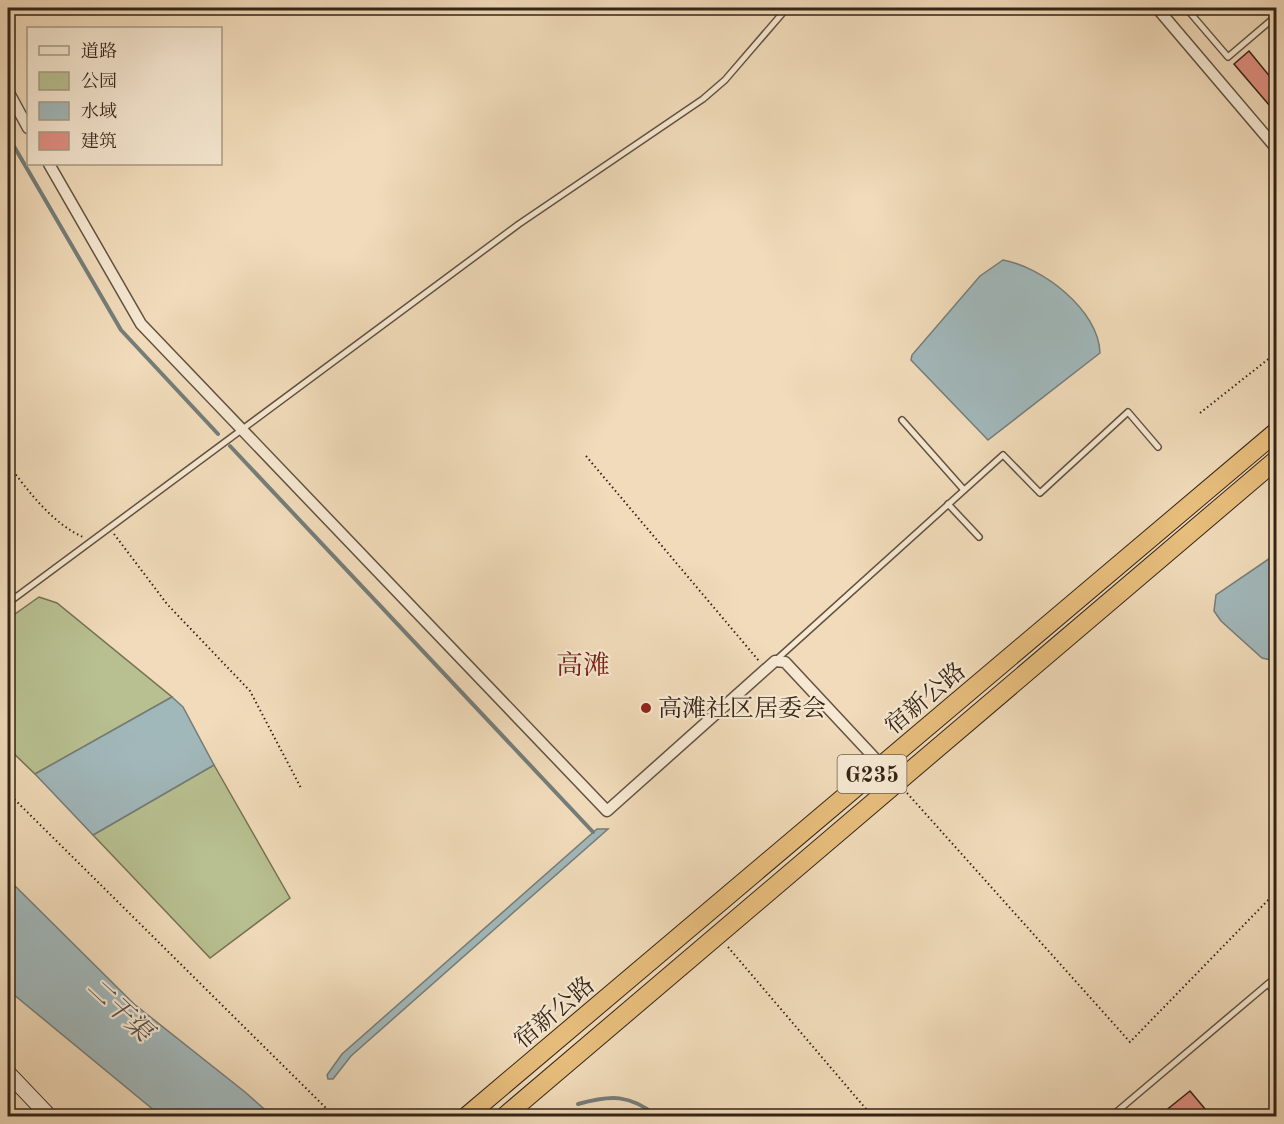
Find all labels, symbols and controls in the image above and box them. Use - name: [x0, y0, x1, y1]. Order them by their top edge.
- legend: [27, 27, 222, 165]
- text: 道路: [81, 41, 117, 61]
- text: 公园: [81, 72, 117, 91]
- text: 水域: [81, 101, 117, 121]
- text: 建筑: [81, 131, 117, 151]
- district label: 高滩: [556, 651, 610, 680]
- street label: 宿新公路: [880, 657, 971, 740]
- place label: 高滩社区居委会: [658, 695, 826, 722]
- marker: 高滩社区居委会: [639, 701, 653, 715]
- road number: G235: [838, 755, 906, 793]
- street label: 宿新公路: [509, 971, 600, 1054]
- water label: 二干渠: [81, 973, 160, 1049]

